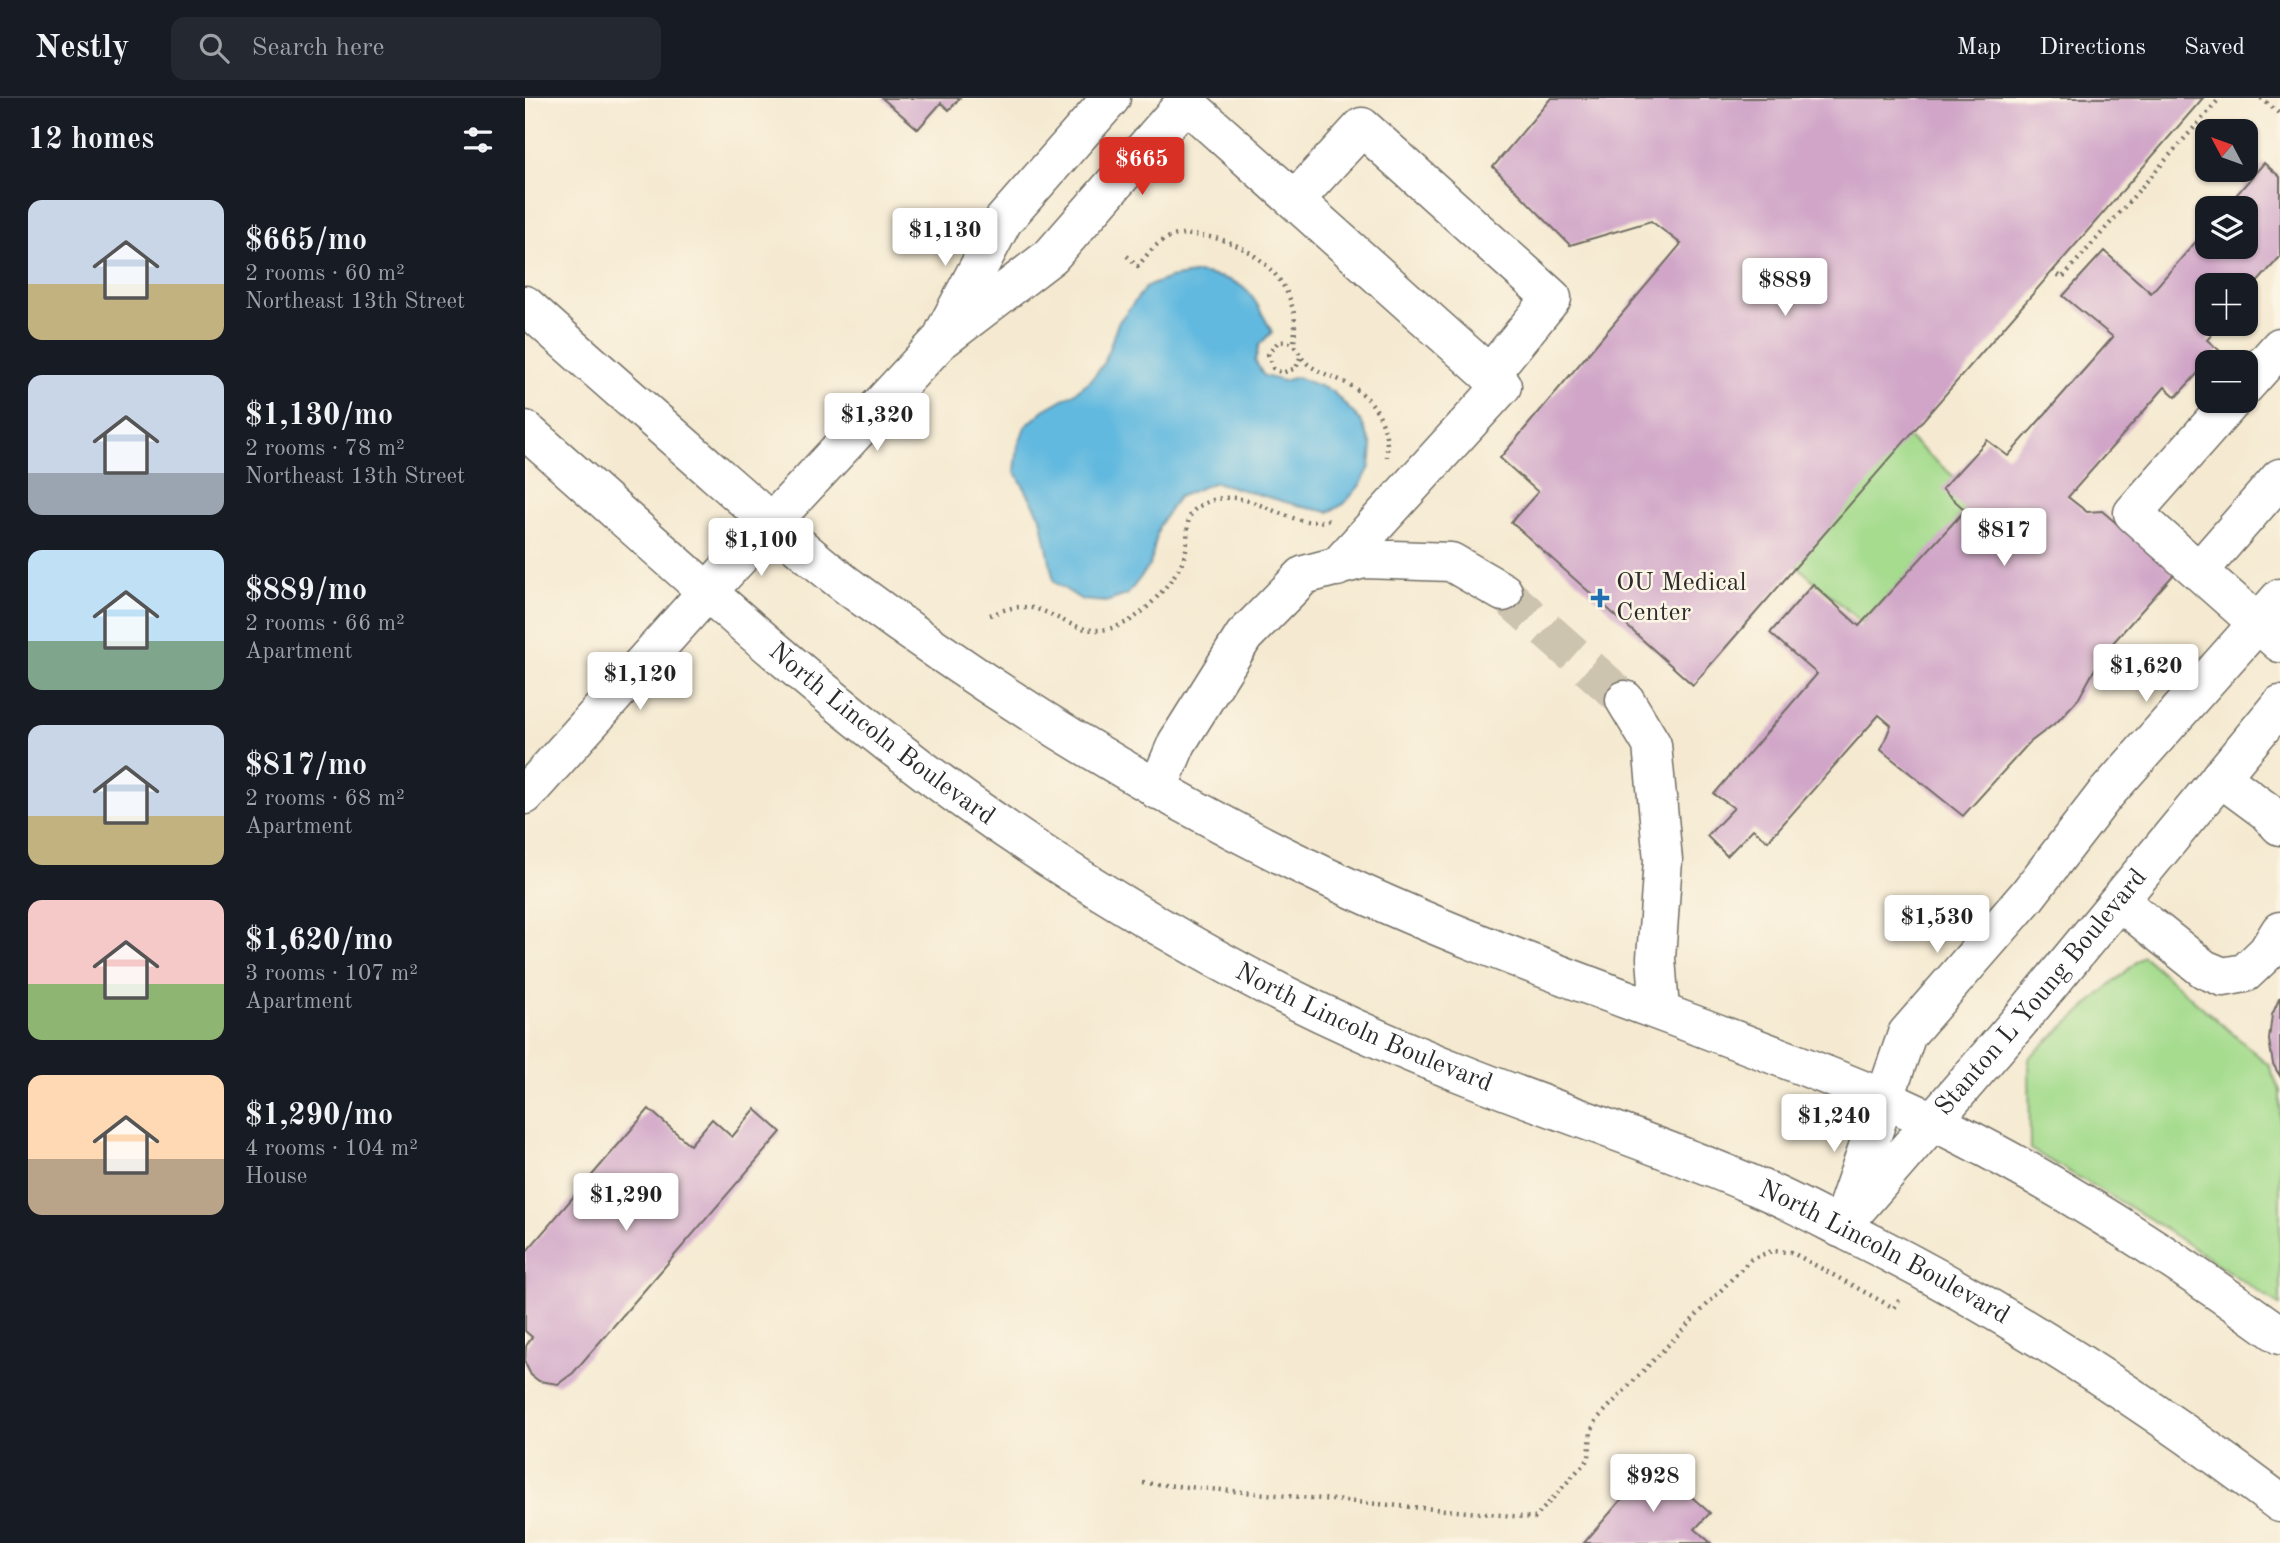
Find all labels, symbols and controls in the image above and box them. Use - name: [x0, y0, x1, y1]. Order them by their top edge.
- search box: [171, 17, 661, 80]
- icon: search: [195, 29, 233, 67]
- text: Nestly: [35, 32, 129, 65]
- text: Search here: [251, 35, 385, 61]
- text: Map: [1957, 36, 2001, 60]
- text: Directions: [2039, 36, 2146, 60]
- text: Saved: [2184, 36, 2245, 60]
- north arrow: [2195, 119, 2257, 182]
- map controls: [2195, 119, 2258, 413]
- icon: filters: [459, 121, 497, 159]
- text: 12 homes: [28, 125, 154, 155]
- pin: $665: [1101, 138, 1183, 197]
- text: $665: [1115, 148, 1169, 171]
- button: layers: [2195, 196, 2258, 259]
- pin: $1,130: [888, 208, 1002, 268]
- text: $1,130: [908, 219, 982, 242]
- text: $665/mo: [245, 226, 367, 256]
- icon: home: [84, 228, 168, 312]
- pin: $889: [1744, 258, 1826, 318]
- text: 2 rooms · 60 m²: [245, 262, 405, 285]
- text: $889: [1758, 269, 1812, 292]
- button: +: [2195, 273, 2258, 336]
- text: Northeast 13th Street: [245, 290, 465, 313]
- button: −: [2195, 350, 2258, 413]
- pin: $1,320: [820, 394, 934, 453]
- text: $1,130/mo: [245, 401, 393, 431]
- icon: home: [84, 403, 168, 487]
- text: $1,320: [840, 404, 914, 427]
- text: 2 rooms · 78 m²: [245, 437, 405, 460]
- text: Northeast 13th Street: [245, 465, 465, 488]
- pin: $817: [1963, 508, 2045, 568]
- pin: $1,100: [704, 518, 818, 578]
- text: $817: [1977, 519, 2031, 542]
- text: $1,100: [724, 529, 798, 552]
- place label: OU Medical Center: [1616, 570, 1747, 626]
- text: $889/mo: [245, 576, 367, 606]
- icon: home: [84, 578, 168, 662]
- marker: OU Medical Center: [1590, 588, 1610, 608]
- text: 2 rooms · 66 m²: [245, 612, 405, 635]
- street label: North Lincoln Boulevard: [764, 638, 999, 830]
- text: Apartment: [245, 640, 353, 663]
- pin: $1,620: [2089, 644, 2203, 704]
- pin: $1,120: [583, 652, 697, 712]
- text: $1,620: [2109, 655, 2183, 678]
- text: $1,120: [603, 663, 677, 686]
- text: $817/mo: [245, 751, 367, 781]
- icon: home: [84, 753, 168, 837]
- text: 2 rooms · 68 m²: [245, 787, 405, 810]
- text: Apartment: [245, 815, 353, 838]
- street label: Stanton L Young Boulevard: [1931, 864, 2152, 1121]
- pin: $1,530: [1880, 896, 1994, 955]
- text: $1,530: [1900, 906, 1974, 929]
- text: $1,620/mo: [245, 926, 393, 956]
- icon: home: [84, 928, 168, 1012]
- street label: North Lincoln Boulevard: [1231, 959, 1496, 1097]
- text: 3 rooms · 107 m²: [245, 962, 418, 985]
- text: Apartment: [245, 990, 353, 1013]
- pin: $1,240: [1777, 1094, 1891, 1154]
- text: $1,290/mo: [245, 1101, 393, 1131]
- icon: home: [84, 1103, 168, 1187]
- text: $1,240: [1797, 1105, 1871, 1128]
- text: 4 rooms · 104 m²: [245, 1137, 418, 1160]
- text: House: [245, 1165, 307, 1188]
- pin: $1,290: [569, 1174, 683, 1233]
- street label: North Lincoln Boulevard: [1755, 1176, 2014, 1329]
- text: $1,290: [589, 1184, 663, 1207]
- pin: $928: [1612, 1454, 1694, 1514]
- text: $928: [1626, 1465, 1680, 1488]

